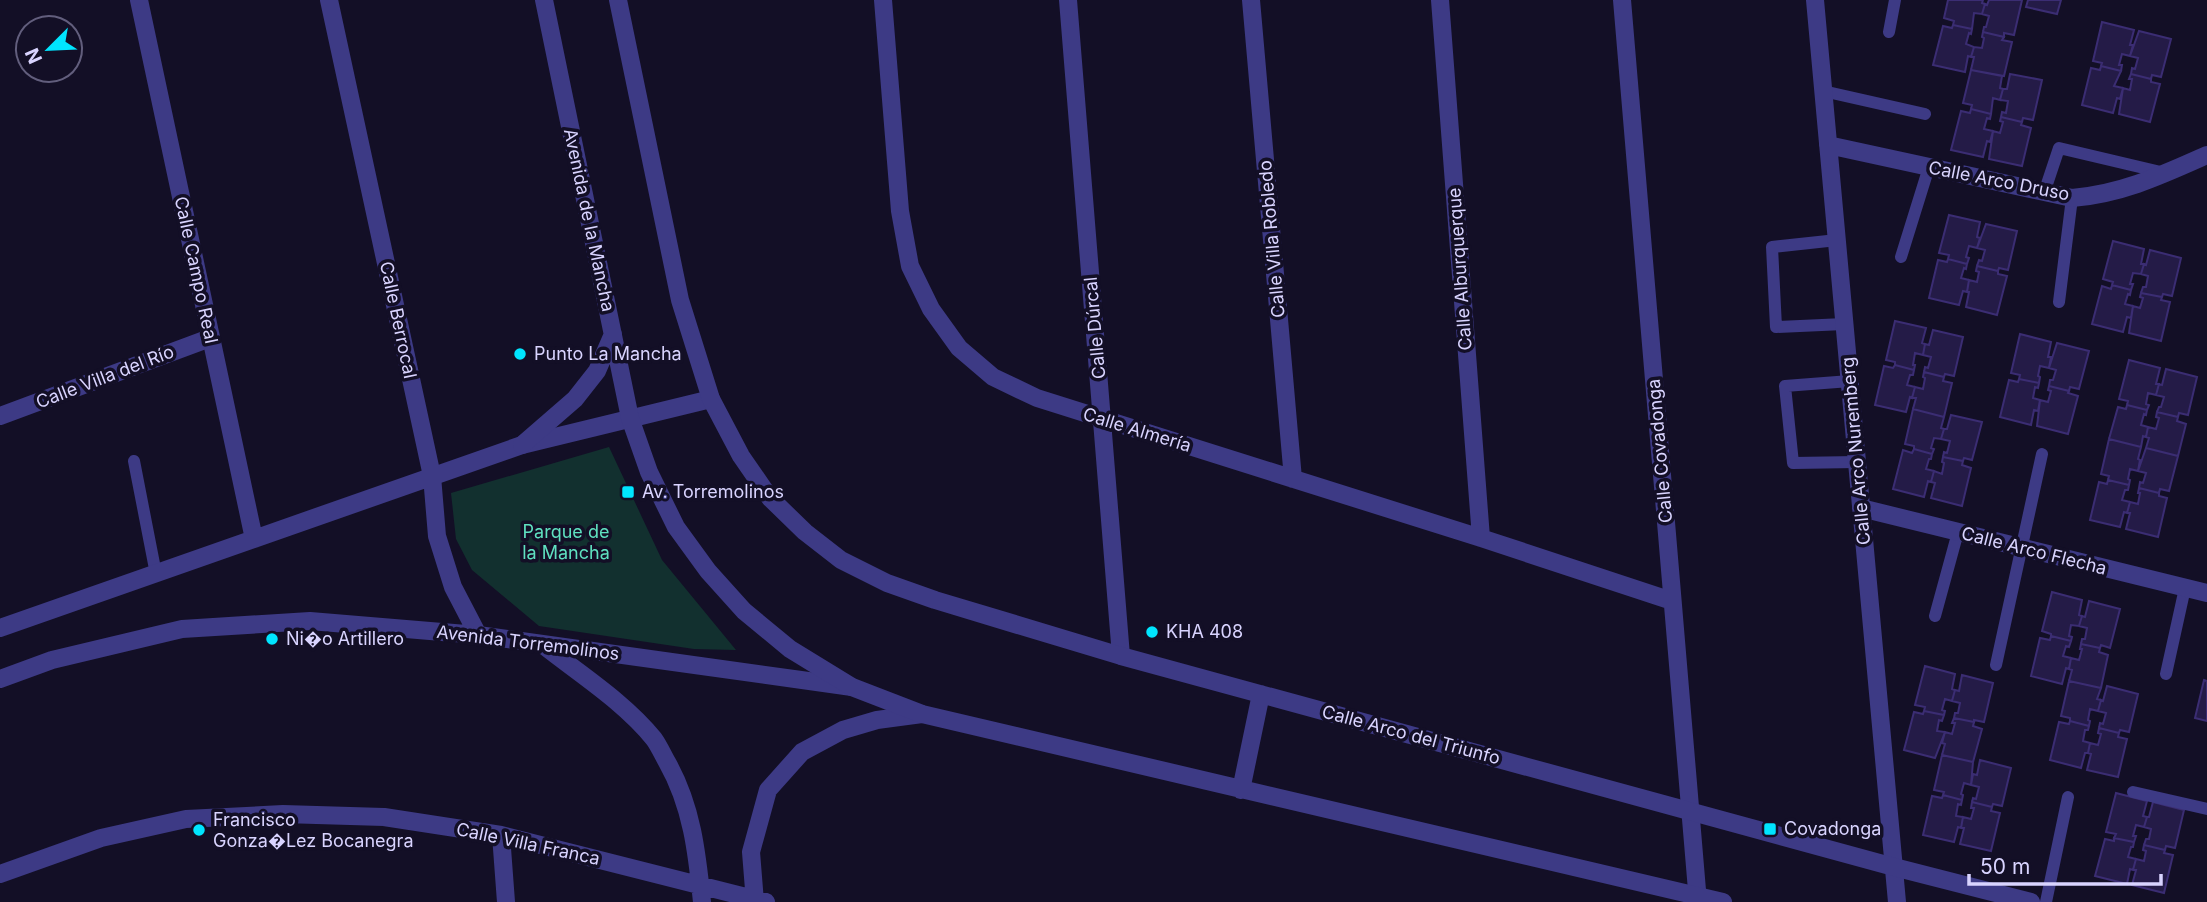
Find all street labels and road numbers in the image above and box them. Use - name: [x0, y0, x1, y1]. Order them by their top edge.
- street label: Avenida de la Mancha: [560, 126, 619, 313]
- street label: Calle Arco Druso: [1927, 157, 2071, 204]
- street label: Calle Villa Robledo: [1254, 159, 1289, 319]
- street label: Calle Alburquerque: [1443, 187, 1476, 351]
- street label: Calle Campo Real: [171, 194, 222, 345]
- street label: Calle Berrocal: [376, 259, 421, 380]
- street label: Calle Dúrcal: [1080, 276, 1109, 380]
- street label: Calle Villa del Río: [33, 341, 177, 412]
- street label: Calle Arco Nuremberg: [1837, 356, 1874, 546]
- street label: Calle Covadonga: [1643, 378, 1676, 524]
- street label: Calle Almería: [1080, 403, 1194, 456]
- street label: Calle Arco Flecha: [1959, 522, 2109, 579]
- street label: Avenida Torremolinos: [436, 621, 621, 664]
- street label: Calle Arco del Triunfo: [1320, 701, 1503, 768]
- street label: Calle Villa Franca: [454, 818, 602, 869]

